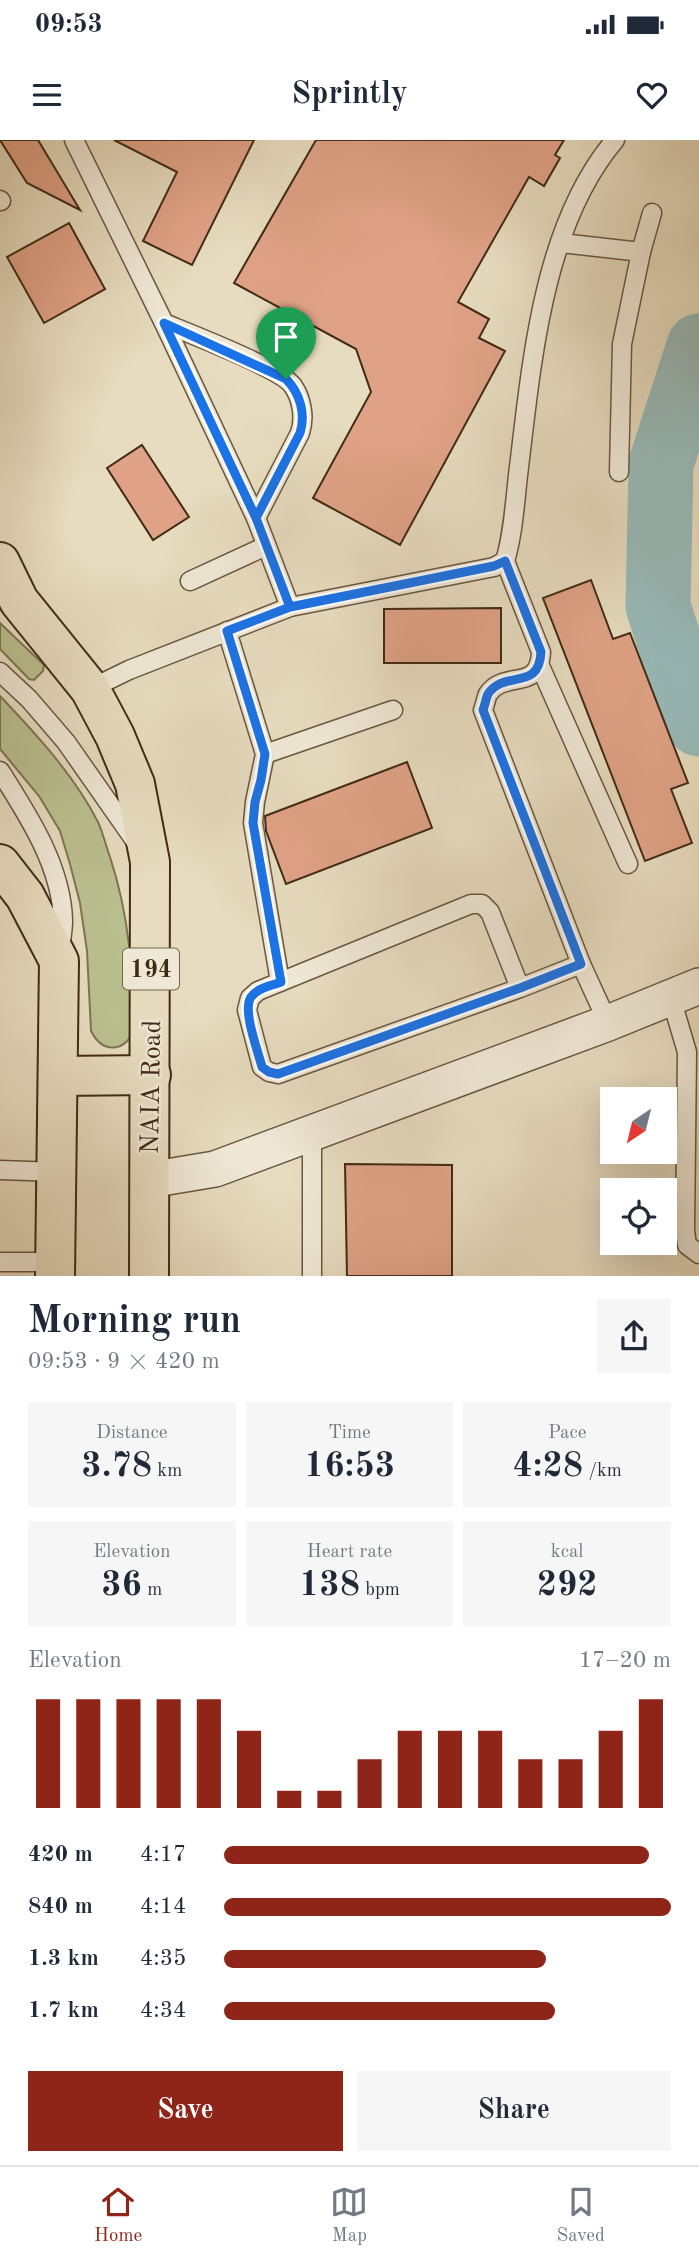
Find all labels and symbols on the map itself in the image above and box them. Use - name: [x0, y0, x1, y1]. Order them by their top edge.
- pin: [256, 307, 316, 379]
- road number: 194: [123, 948, 179, 990]
- street label: NAIA Road: [138, 1020, 166, 1154]
- north arrow: [600, 1087, 677, 1164]

